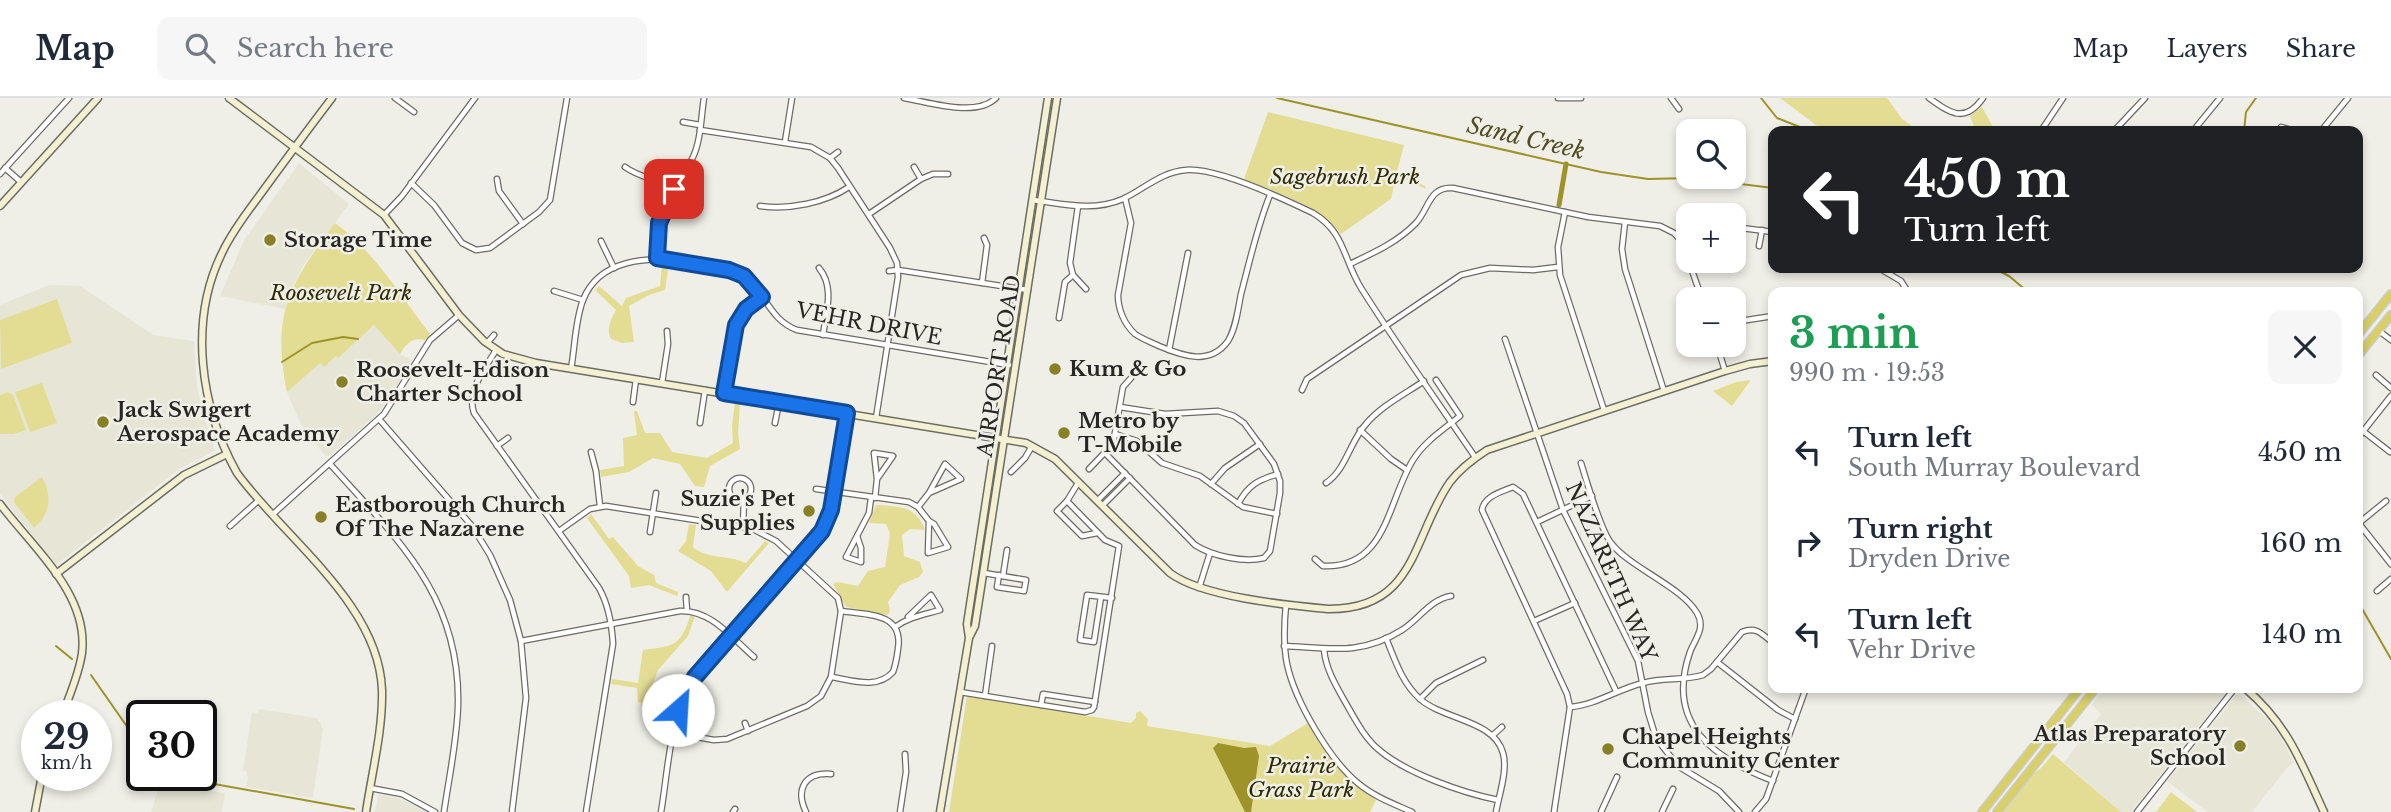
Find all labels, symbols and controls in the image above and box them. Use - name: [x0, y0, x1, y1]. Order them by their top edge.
- search box: [157, 17, 647, 80]
- text: Map: [35, 28, 115, 69]
- icon: search: [181, 29, 219, 67]
- text: Search here: [237, 32, 394, 64]
- text: Map: [2073, 34, 2129, 63]
- text: Layers: [2167, 34, 2248, 63]
- text: Share: [2286, 34, 2356, 63]
- water label: Sand Creek: [1464, 111, 1588, 165]
- map controls: [1676, 119, 1746, 357]
- button: search: [1676, 119, 1746, 189]
- text: 450 m: [1904, 149, 2070, 210]
- icon: left: [1789, 154, 1880, 245]
- pin: [644, 159, 704, 219]
- park label: Sagebrush Park: [1270, 164, 1420, 190]
- icon: arrive: [655, 170, 693, 208]
- button: +: [1676, 203, 1746, 273]
- text: Turn left: [1904, 210, 2050, 250]
- place label: Storage Time: [284, 227, 432, 253]
- marker: Storage Time: [262, 232, 278, 248]
- street label: AIRPORT ROAD: [972, 273, 1026, 460]
- park label: Roosevelt Park: [269, 280, 412, 306]
- button: −: [1676, 287, 1746, 357]
- street label: VEHR DRIVE: [793, 297, 944, 351]
- text: 3 min: [1789, 307, 1919, 359]
- button: close: [2268, 310, 2342, 384]
- place label: Kum & Go: [1069, 356, 1186, 382]
- place label: Roosevelt-Edison Charter School: [356, 357, 549, 407]
- text: 990 m · 19:53: [1789, 359, 1945, 387]
- marker: Kum & Go: [1047, 361, 1063, 377]
- marker: Roosevelt-Edison Charter School: [334, 374, 350, 390]
- place label: Jack Swigert Aerospace Academy: [113, 397, 340, 447]
- place label: Metro by T-Mobile: [1078, 408, 1182, 458]
- marker: Jack Swigert Aerospace Academy: [95, 414, 111, 430]
- text: Turn left: [1848, 422, 1972, 454]
- marker: Metro by T-Mobile: [1056, 425, 1072, 441]
- icon: left: [1789, 433, 1827, 471]
- text: 450 m: [2258, 436, 2342, 468]
- text: South Murray Boulevard: [1848, 454, 2141, 482]
- street label: NAZARETH WAY: [1560, 478, 1663, 666]
- place label: Suzie's Pet Supplies: [680, 486, 795, 536]
- place label: Eastborough Church Of The Nazarene: [335, 492, 566, 542]
- marker: Suzie's Pet Supplies: [801, 503, 817, 519]
- marker: Eastborough Church Of The Nazarene: [313, 509, 329, 525]
- text: Turn right: [1848, 513, 1993, 545]
- icon: right: [1789, 524, 1827, 562]
- text: 160 m: [2260, 527, 2342, 559]
- text: Dryden Drive: [1848, 545, 2010, 573]
- text: Turn left: [1848, 604, 1972, 636]
- icon: left: [1789, 615, 1827, 653]
- text: 140 m: [2261, 618, 2342, 650]
- text: Vehr Drive: [1848, 636, 1976, 664]
- position arrow: [641, 673, 715, 747]
- speed limit sign: 30: [126, 700, 217, 791]
- text: 29: [43, 715, 90, 758]
- place label: Atlas Preparatory School: [2032, 721, 2227, 771]
- place label: Chapel Heights Community Center: [1622, 724, 1840, 774]
- marker: Atlas Preparatory School: [2232, 738, 2248, 754]
- marker: Chapel Heights Community Center: [1600, 741, 1616, 757]
- text: km/h: [41, 752, 92, 774]
- park label: Prairie Grass Park: [1248, 753, 1354, 803]

